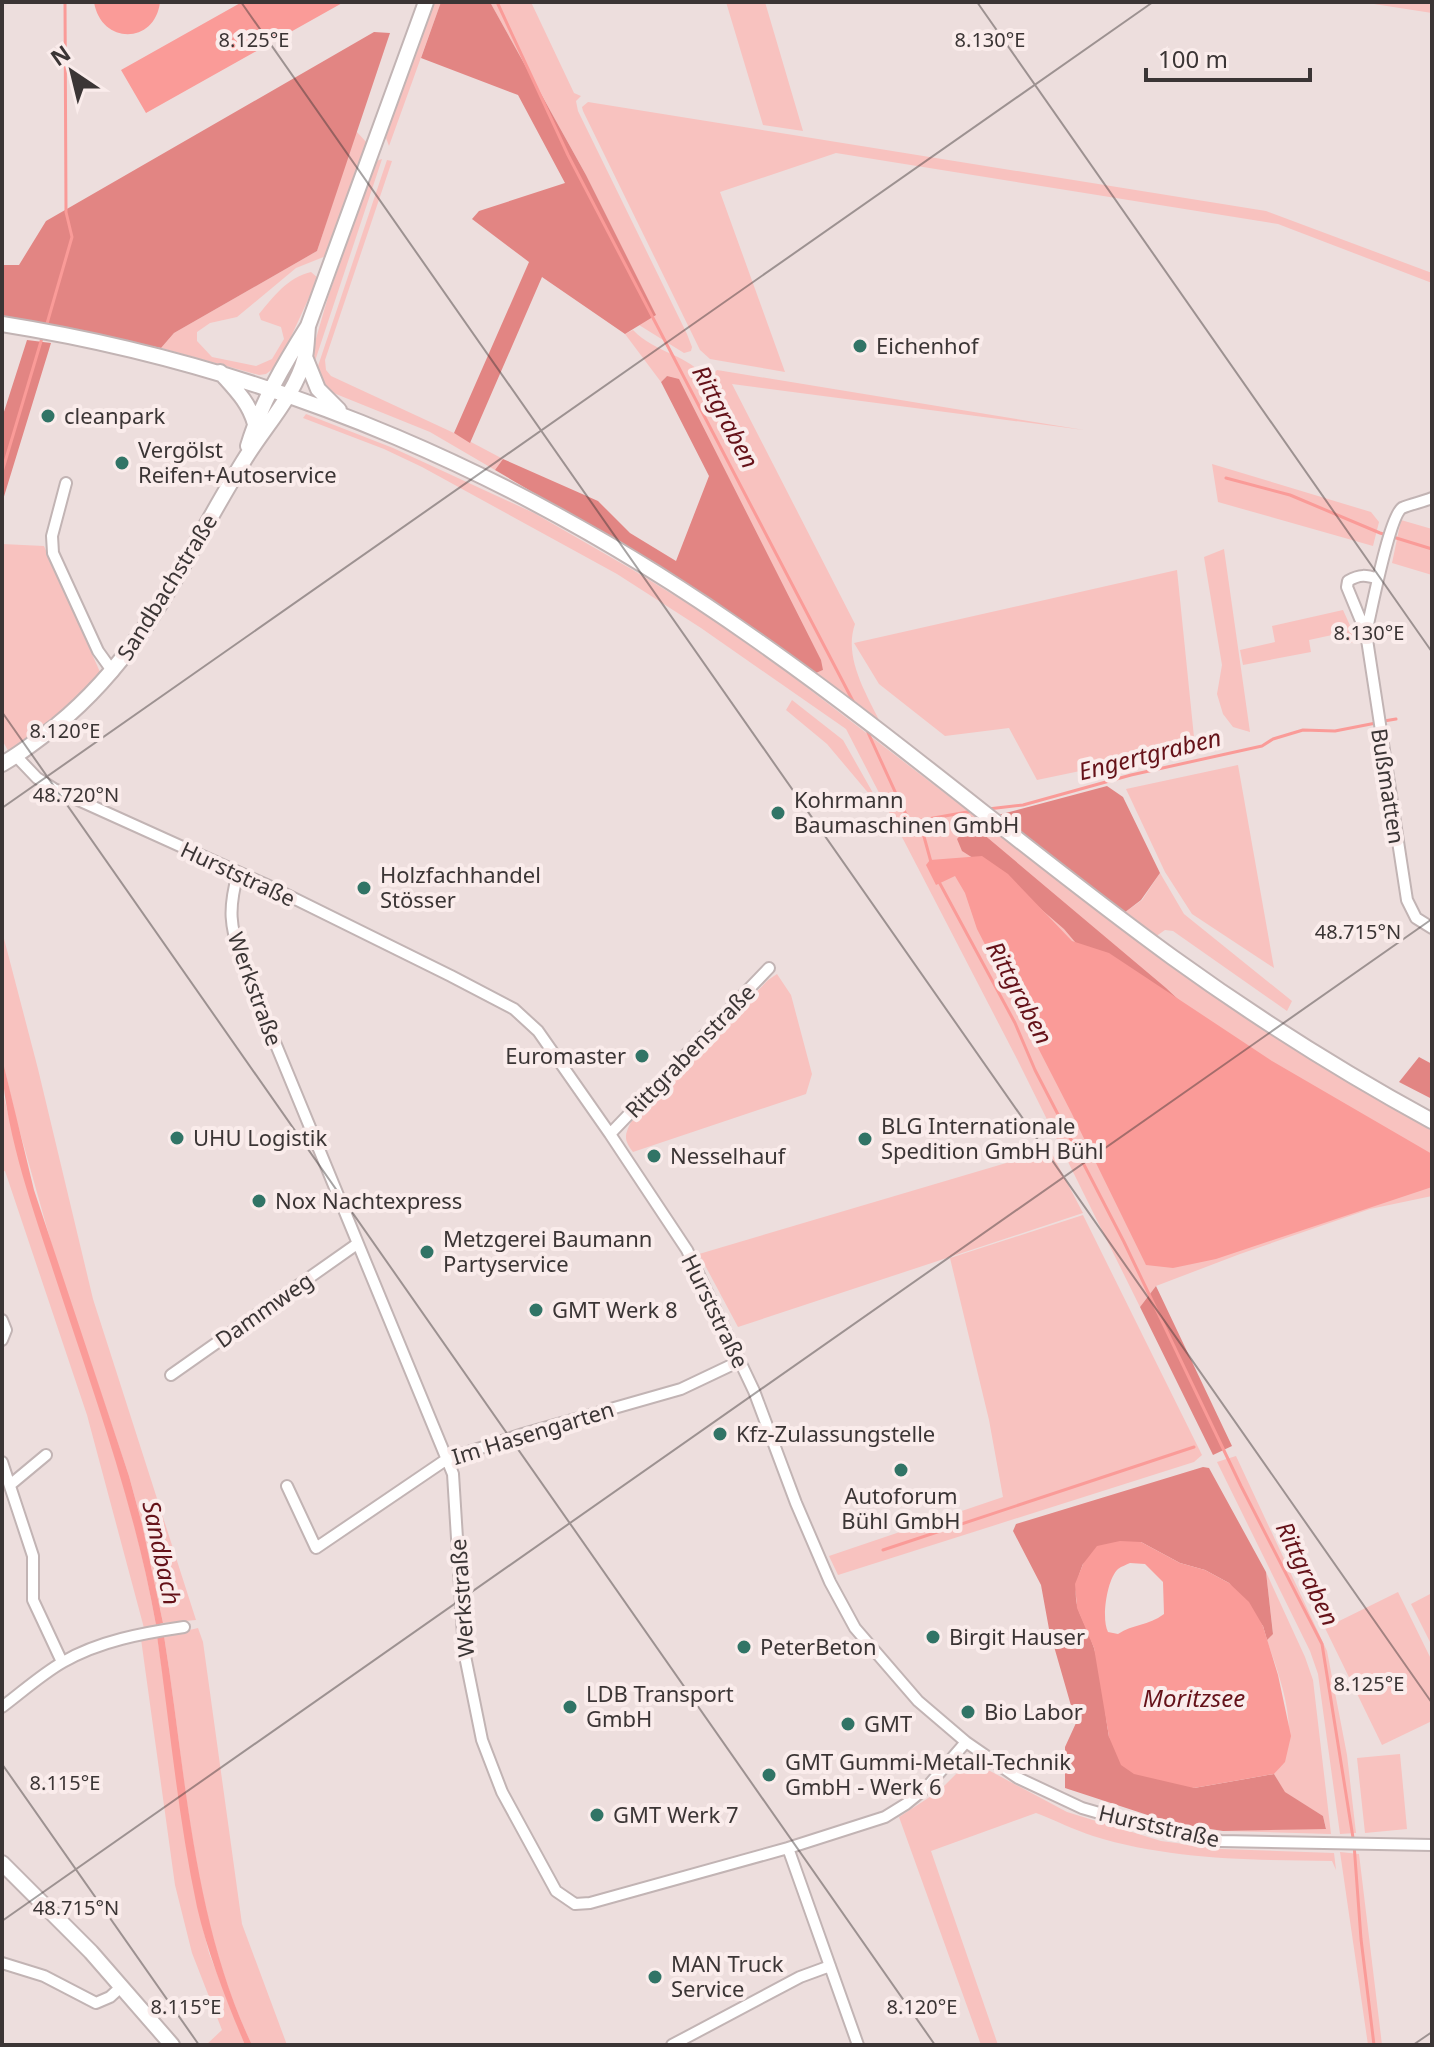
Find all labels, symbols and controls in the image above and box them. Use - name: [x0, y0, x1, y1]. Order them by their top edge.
- text: 8.125°E: [219, 26, 289, 53]
- text: 8.130°E: [955, 26, 1025, 53]
- north arrow: [32, 32, 112, 112]
- scale bar: [1146, 32, 1310, 82]
- text: N: [44, 37, 76, 72]
- text: 100 m: [1158, 42, 1228, 75]
- place label: Eichenhof: [876, 330, 980, 360]
- marker: Eichenhof: [851, 337, 869, 355]
- water label: Rittgraben: [685, 359, 767, 474]
- place label: cleanpark: [64, 400, 166, 430]
- marker: cleanpark: [39, 407, 57, 425]
- place label: Vergölst Reifen+Autoservice: [138, 434, 337, 489]
- marker: Vergölst Reifen+Autoservice: [113, 454, 131, 472]
- street label: Sandbachstraße: [109, 508, 223, 665]
- text: 8.130°E: [1334, 619, 1404, 646]
- text: 8.120°E: [30, 717, 100, 744]
- water label: Engertgraben: [1075, 720, 1224, 787]
- street label: Bußmatten: [1365, 726, 1413, 846]
- text: 48.720°N: [33, 781, 119, 808]
- place label: Kohrmann Baumaschinen GmbH: [794, 784, 1019, 839]
- marker: Kohrmann Baumaschinen GmbH: [769, 804, 787, 822]
- street label: Hurststraße: [176, 833, 301, 913]
- place label: Holzfachhandel Stösser: [380, 859, 541, 914]
- marker: Holzfachhandel Stösser: [355, 879, 373, 897]
- text: 48.715°N: [1315, 918, 1401, 945]
- street label: Werkstraße: [221, 928, 290, 1050]
- water label: Rittgraben: [979, 935, 1061, 1050]
- street label: Rittgrabenstraße: [618, 977, 761, 1124]
- place label: Euromaster: [505, 1040, 626, 1070]
- marker: Euromaster: [633, 1047, 651, 1065]
- place label: BLG Internationale Spedition GmbH Bühl: [881, 1110, 1104, 1165]
- place label: UHU Logistik: [193, 1122, 327, 1152]
- marker: UHU Logistik: [168, 1129, 186, 1147]
- marker: BLG Internationale Spedition GmbH Bühl: [856, 1130, 874, 1148]
- place label: Nesselhauf: [670, 1140, 787, 1170]
- marker: Nesselhauf: [645, 1147, 663, 1165]
- place label: Nox Nachtexpress: [275, 1185, 462, 1215]
- marker: Nox Nachtexpress: [250, 1192, 268, 1210]
- place label: Metzgerei Baumann Partyservice: [443, 1223, 652, 1278]
- marker: Metzgerei Baumann Partyservice: [418, 1243, 436, 1261]
- street label: Hurststraße: [675, 1249, 756, 1373]
- street label: Dammweg: [209, 1265, 318, 1354]
- place label: GMT Werk 8: [552, 1294, 678, 1324]
- marker: GMT Werk 8: [527, 1301, 545, 1319]
- street label: Im Hasengarten: [448, 1393, 617, 1471]
- place label: Kfz-Zulassungstelle: [736, 1418, 935, 1448]
- marker: Kfz-Zulassungstelle: [711, 1425, 729, 1443]
- marker: Autoforum Bühl GmbH: [892, 1461, 910, 1479]
- place label: Autoforum Bühl GmbH: [841, 1480, 961, 1535]
- water label: Sandbach: [135, 1497, 190, 1608]
- water label: Rittgraben: [1269, 1516, 1348, 1631]
- street label: Werkstraße: [442, 1538, 480, 1658]
- place label: Birgit Hauser: [949, 1621, 1085, 1651]
- marker: Birgit Hauser: [924, 1628, 942, 1646]
- place label: PeterBeton: [760, 1631, 877, 1661]
- marker: PeterBeton: [735, 1638, 753, 1656]
- text: 8.125°E: [1334, 1670, 1404, 1697]
- place label: LDB Transport GmbH: [586, 1678, 734, 1733]
- water label: Moritzsee: [1143, 1681, 1245, 1714]
- place label: Bio Labor: [984, 1696, 1083, 1726]
- marker: LDB Transport GmbH: [561, 1698, 579, 1716]
- marker: Bio Labor: [959, 1703, 977, 1721]
- place label: GMT: [864, 1708, 912, 1738]
- marker: GMT: [839, 1715, 857, 1733]
- place label: GMT Gummi-Metall-Technik GmbH - Werk 6: [785, 1746, 1071, 1801]
- marker: GMT Gummi-Metall-Technik GmbH - Werk 6: [760, 1766, 778, 1784]
- text: 8.115°E: [30, 1769, 100, 1796]
- street label: Hurststraße: [1096, 1797, 1223, 1854]
- place label: GMT Werk 7: [613, 1799, 739, 1829]
- marker: GMT Werk 7: [588, 1806, 606, 1824]
- text: 48.715°N: [33, 1894, 119, 1921]
- place label: MAN Truck Service: [671, 1948, 784, 2003]
- marker: MAN Truck Service: [646, 1968, 664, 1986]
- text: 8.115°E: [151, 1993, 221, 2020]
- text: 8.120°E: [887, 1993, 957, 2020]

